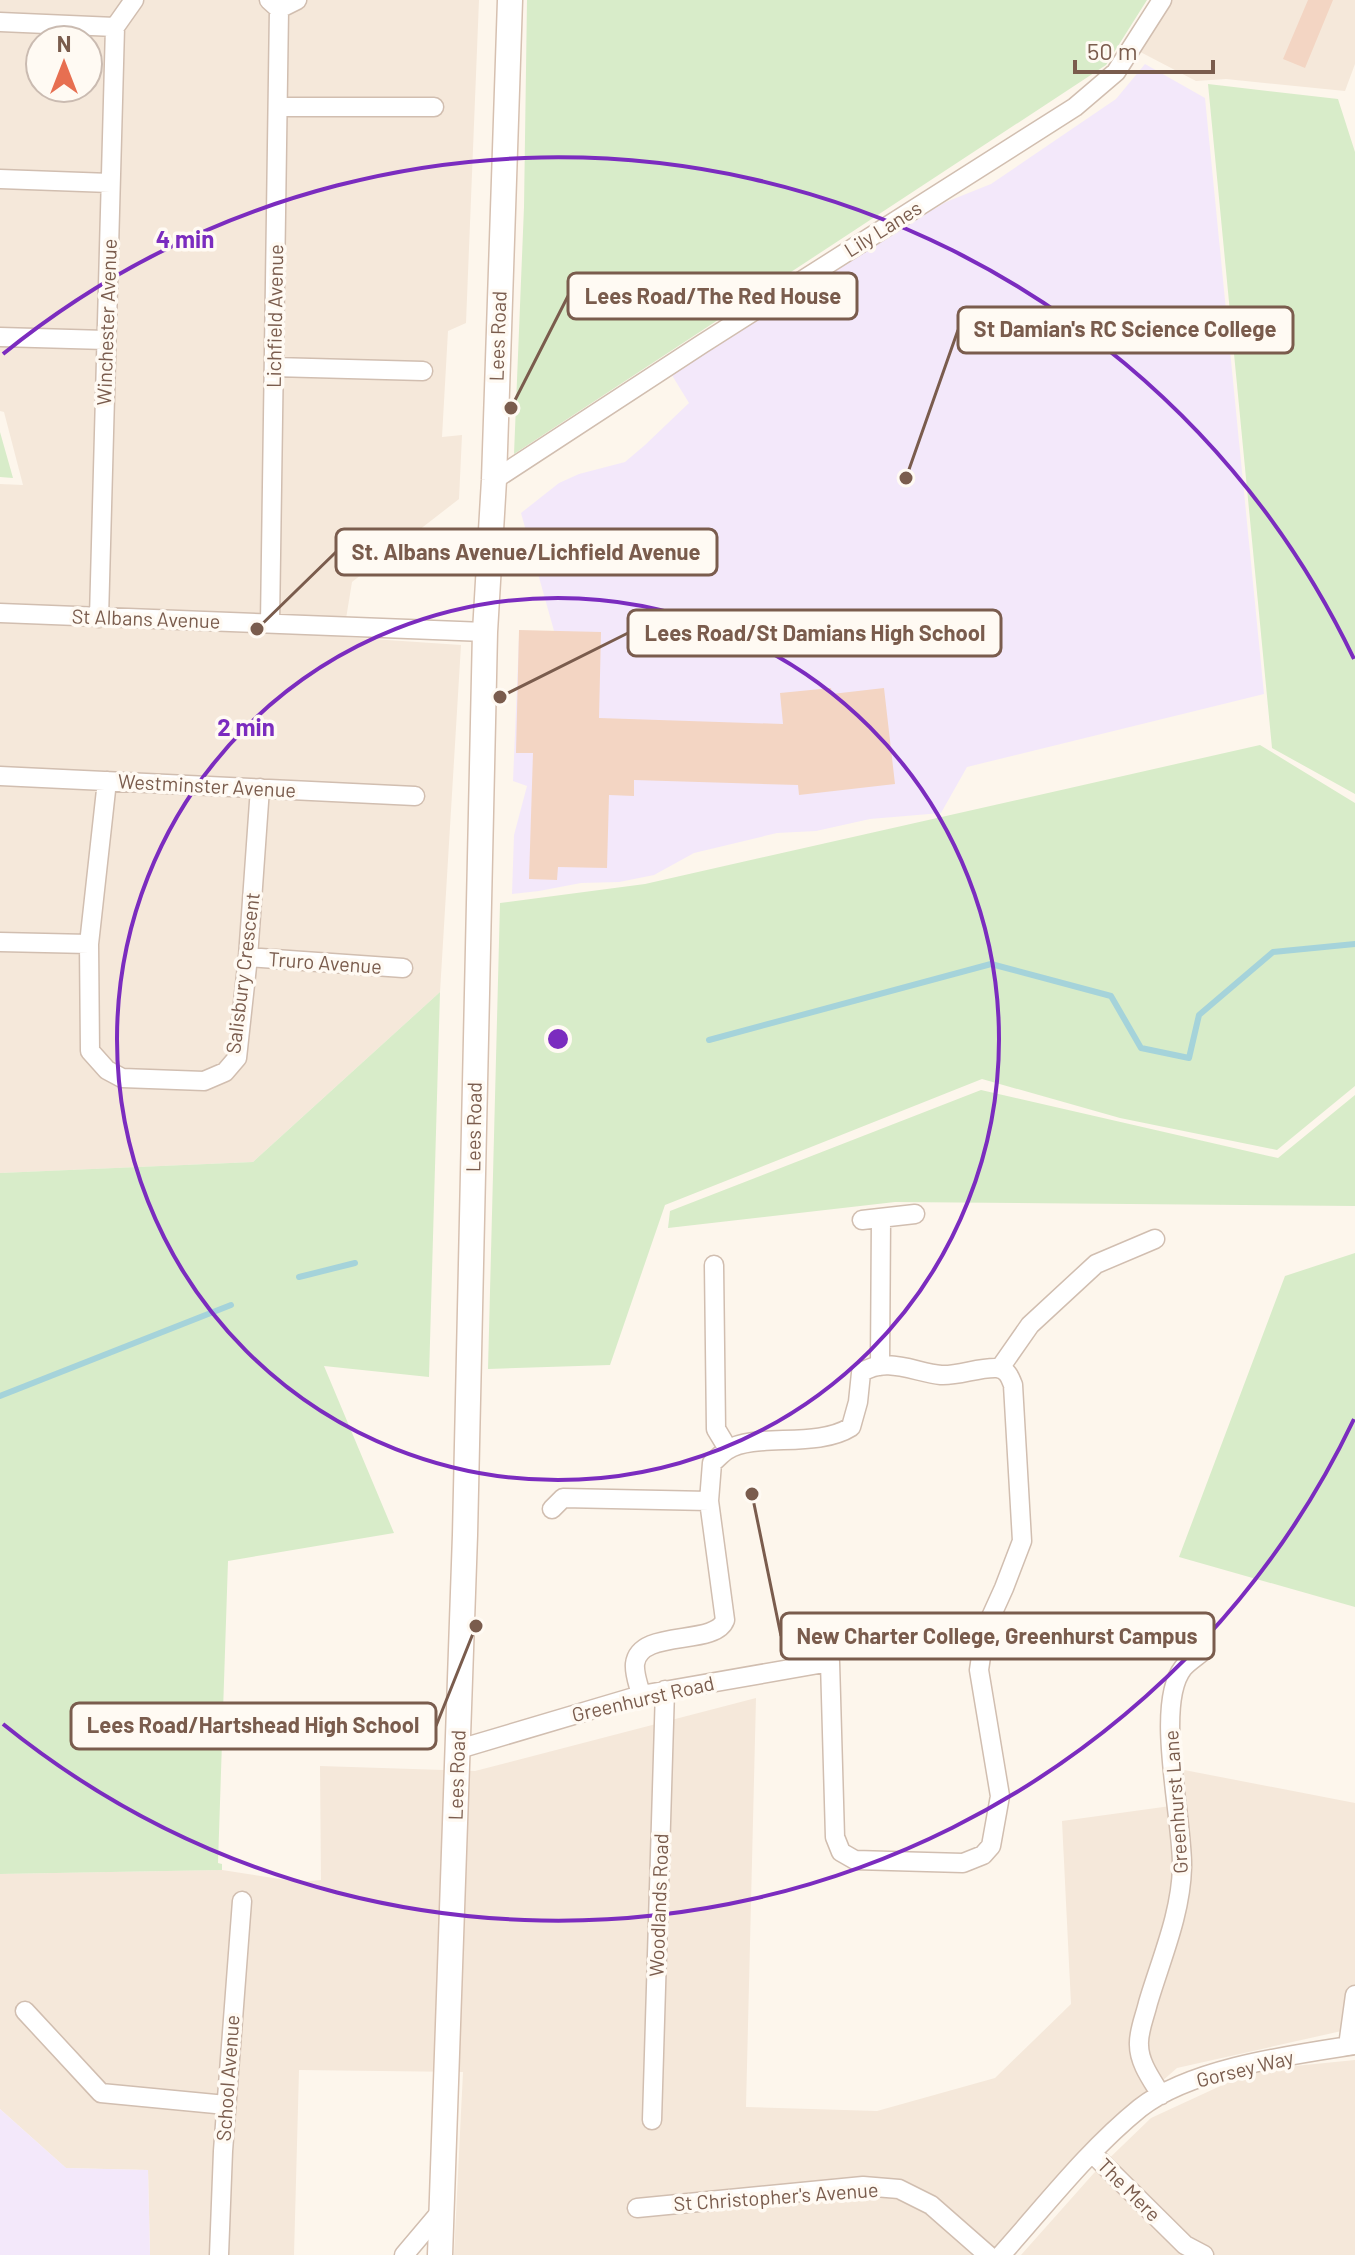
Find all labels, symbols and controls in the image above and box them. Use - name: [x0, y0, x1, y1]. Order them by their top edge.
- north arrow: [24, 24, 104, 104]
- scale bar: [1075, 24, 1213, 74]
- text: N: [57, 30, 71, 56]
- text: 50 m: [1087, 36, 1138, 65]
- street label: Lily Lanes: [839, 195, 926, 261]
- text: 4 min: [156, 224, 214, 253]
- street label: Winchester Avenue: [91, 238, 121, 406]
- street label: Lichfield Avenue: [261, 244, 287, 388]
- callout: Lees Road/The Red House: [568, 273, 857, 319]
- text: Lees Road/The Red House: [585, 282, 841, 308]
- street label: Lees Road: [483, 290, 511, 382]
- callout: St Damian's RC Science College: [958, 307, 1293, 353]
- text: St Damian's RC Science College: [974, 315, 1276, 341]
- callout: St. Albans Avenue/Lichfield Avenue: [336, 529, 717, 575]
- text: St. Albans Avenue/Lichfield Avenue: [351, 538, 701, 564]
- street label: St Albans Avenue: [71, 603, 221, 633]
- callout: Lees Road/St Damians High School: [628, 610, 1001, 656]
- text: Lees Road/St Damians High School: [645, 619, 985, 645]
- text: 2 min: [217, 712, 275, 741]
- street label: Westminster Avenue: [117, 768, 297, 802]
- street label: Salisbury Crescent: [220, 891, 264, 1055]
- street label: Truro Avenue: [267, 946, 383, 978]
- centre of rings: [544, 1025, 572, 1053]
- street label: Lees Road: [460, 1082, 486, 1172]
- callout: New Charter College, Greenhurst Campus: [781, 1613, 1214, 1659]
- text: New Charter College, Greenhurst Campus: [796, 1622, 1198, 1648]
- street label: Greenhurst Road: [569, 1670, 716, 1726]
- callout: Lees Road/Hartshead High School: [71, 1703, 436, 1749]
- text: Lees Road/Hartshead High School: [87, 1711, 419, 1737]
- street label: Lees Road: [442, 1729, 470, 1821]
- street label: Greenhurst Lane: [1158, 1729, 1192, 1875]
- street label: Woodlands Road: [644, 1833, 672, 1977]
- street label: School Avenue: [211, 2014, 243, 2142]
- street label: Gorsey Way: [1194, 2044, 1296, 2092]
- street label: The Mere: [1093, 2153, 1166, 2226]
- street label: St Christopher's Avenue: [673, 2177, 879, 2215]

